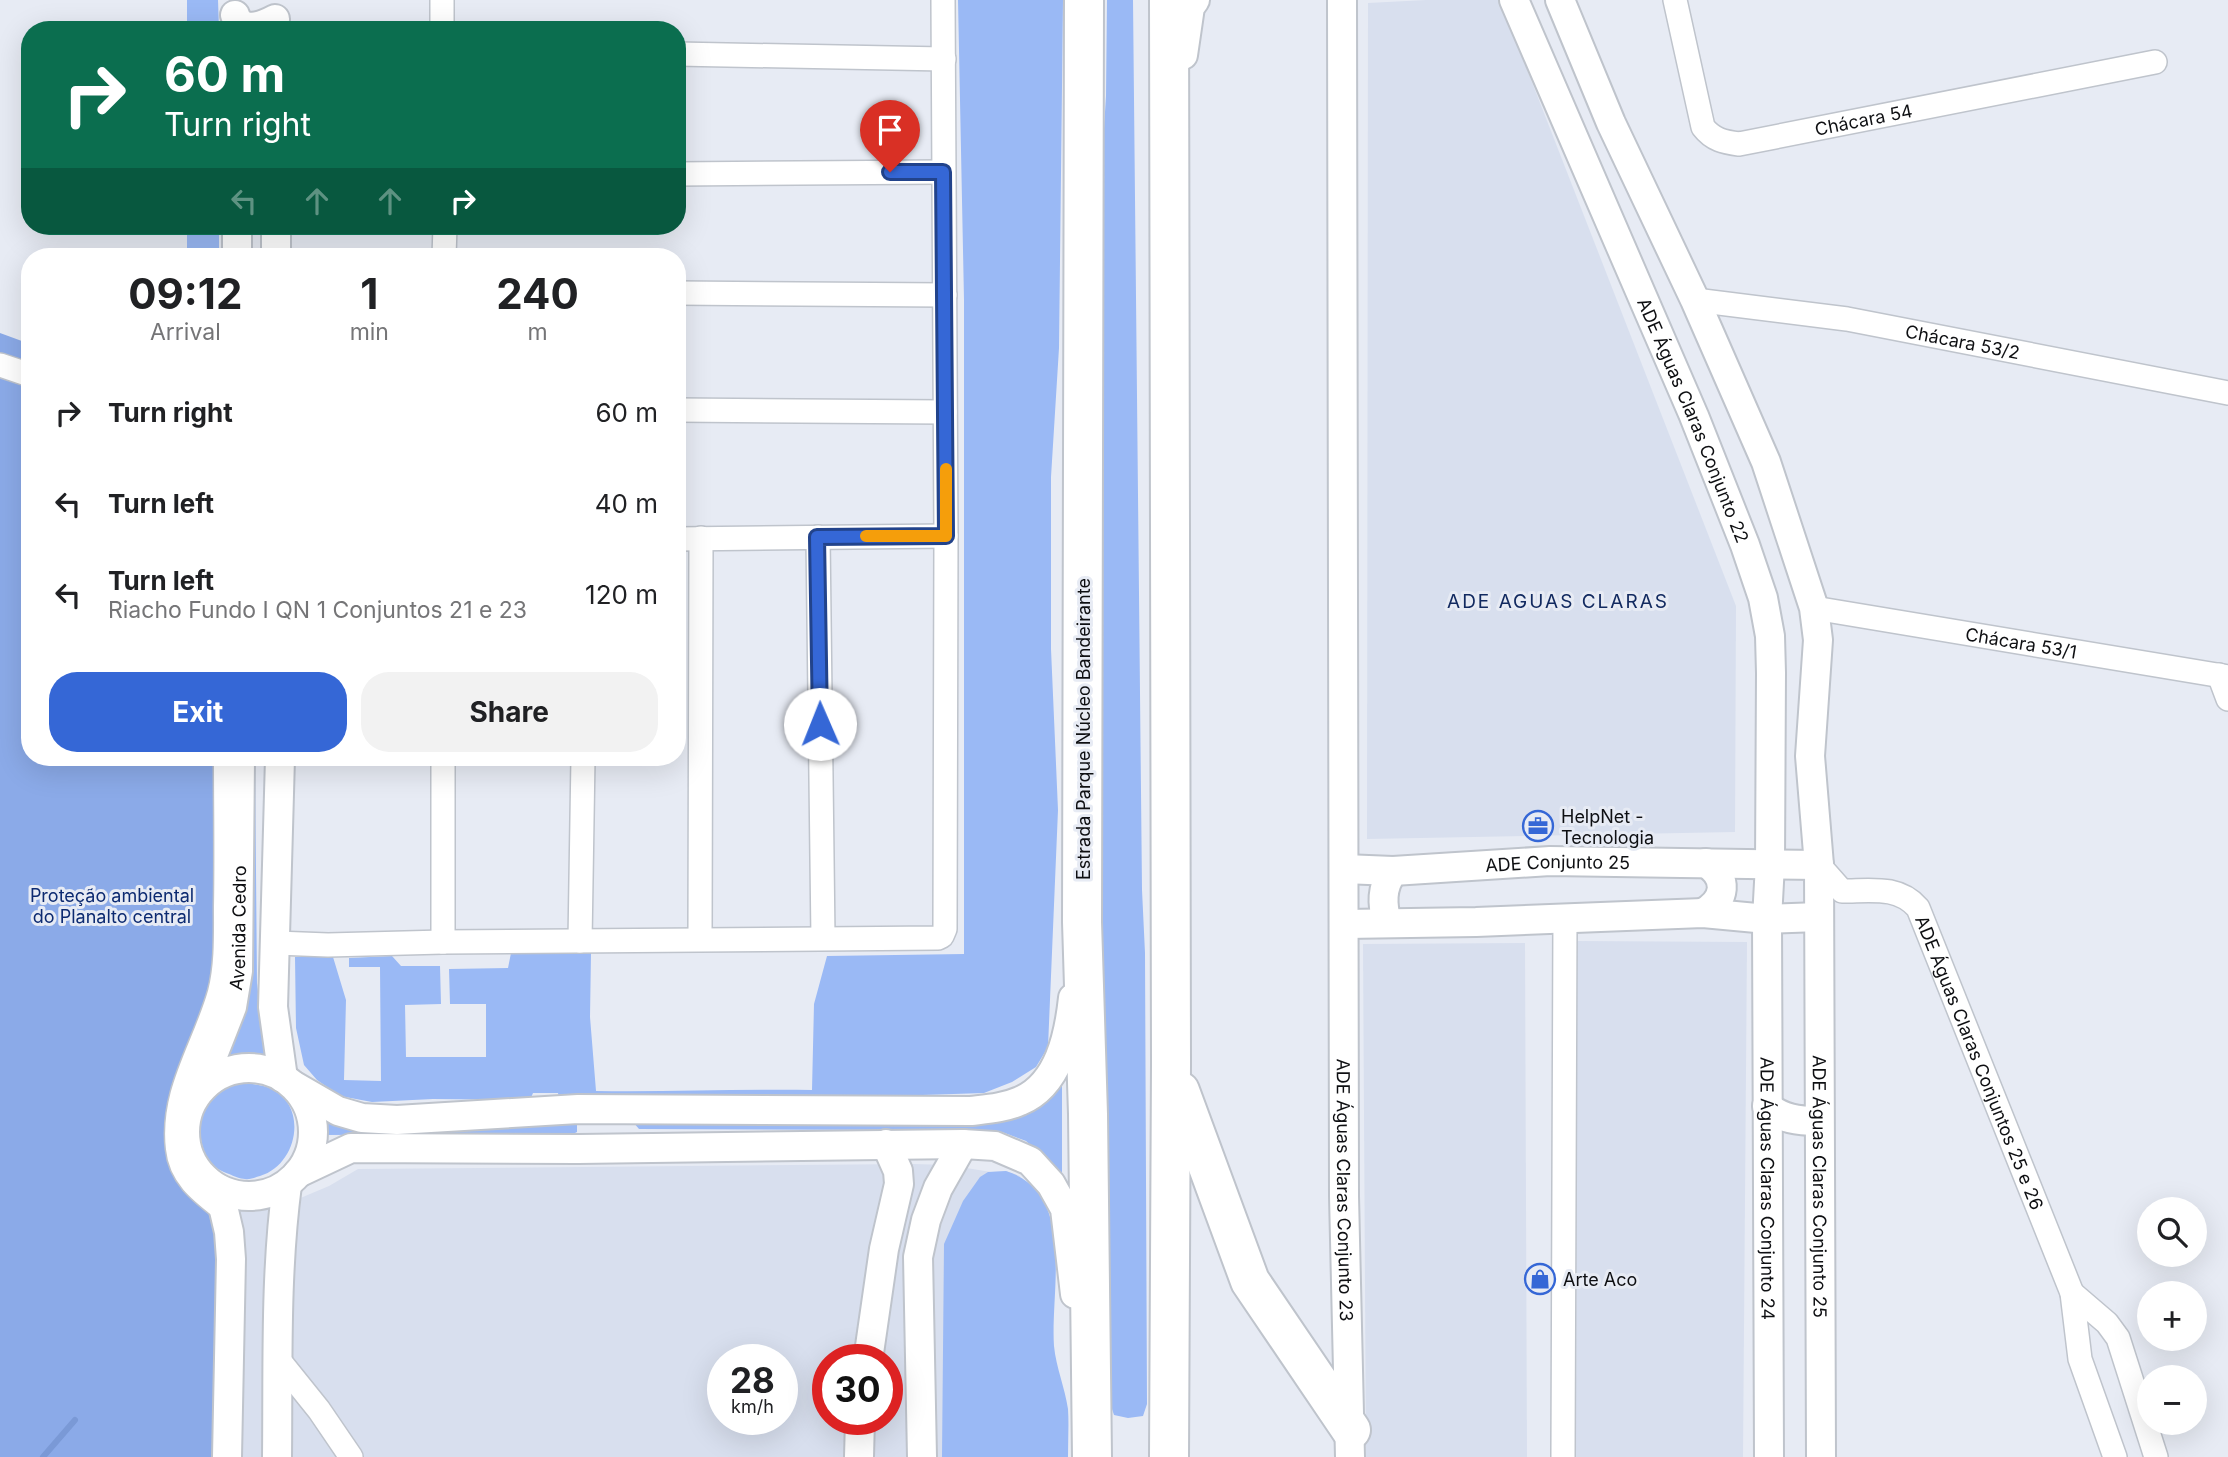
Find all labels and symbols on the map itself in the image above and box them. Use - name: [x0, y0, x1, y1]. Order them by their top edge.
- pin: [860, 100, 920, 172]
- street label: Chácara 54: [1813, 100, 1914, 139]
- street label: ADE Águas Claras Conjunto 22: [1634, 295, 1753, 546]
- street label: Chácara 53/2: [1904, 320, 2022, 363]
- street label: Estrada Parque Núcleo Bandeirante: [1073, 578, 1094, 880]
- district label: ADE AGUAS CLARAS: [1447, 590, 1669, 613]
- street label: Chácara 53/1: [1964, 623, 2078, 662]
- position arrow: [783, 687, 857, 761]
- place label: HelpNet - Tecnologia: [1561, 806, 1654, 848]
- office icon: HelpNet - Tecnologia: [1521, 809, 1555, 843]
- street label: ADE Conjunto 25: [1485, 850, 1630, 876]
- street label: Avenida Cedro: [225, 865, 249, 992]
- park label: Proteção ambiental do Planalto central: [30, 885, 194, 927]
- street label: ADE Águas Claras Conjuntos 25 e 26: [1911, 912, 2048, 1213]
- street label: ADE Águas Claras Conjunto 25: [1809, 1055, 1831, 1318]
- street label: ADE Águas Claras Conjunto 24: [1757, 1057, 1779, 1320]
- street label: ADE Águas Claras Conjunto 23: [1333, 1058, 1357, 1322]
- shop icon: Arte Aco: [1523, 1262, 1557, 1296]
- place label: Arte Aco: [1563, 1269, 1637, 1290]
- speed limit sign: 30: [812, 1344, 903, 1435]

